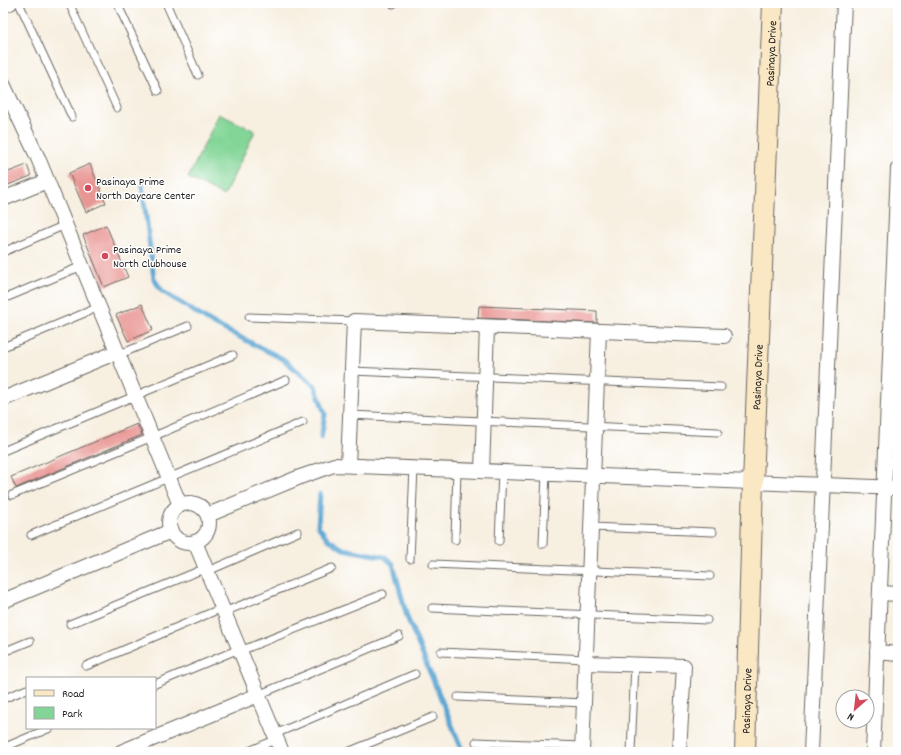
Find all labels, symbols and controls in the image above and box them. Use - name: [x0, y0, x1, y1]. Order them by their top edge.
- street label: Pasinaya Drive: [763, 20, 782, 87]
- place label: Pasinaya Prime North Daycare Center: [96, 174, 195, 205]
- marker: Pasinaya Prime North Daycare Center: [83, 183, 93, 193]
- place label: Pasinaya Prime North Clubhouse: [113, 242, 187, 273]
- marker: Pasinaya Prime North Clubhouse: [100, 251, 110, 261]
- street label: Pasinaya Drive: [749, 344, 769, 411]
- street label: Pasinaya Drive: [739, 668, 757, 734]
- legend: [26, 677, 156, 729]
- text: Road: [62, 686, 84, 703]
- north arrow: [835, 689, 875, 729]
- text: Park: [62, 706, 83, 723]
- text: N: [845, 707, 857, 724]

